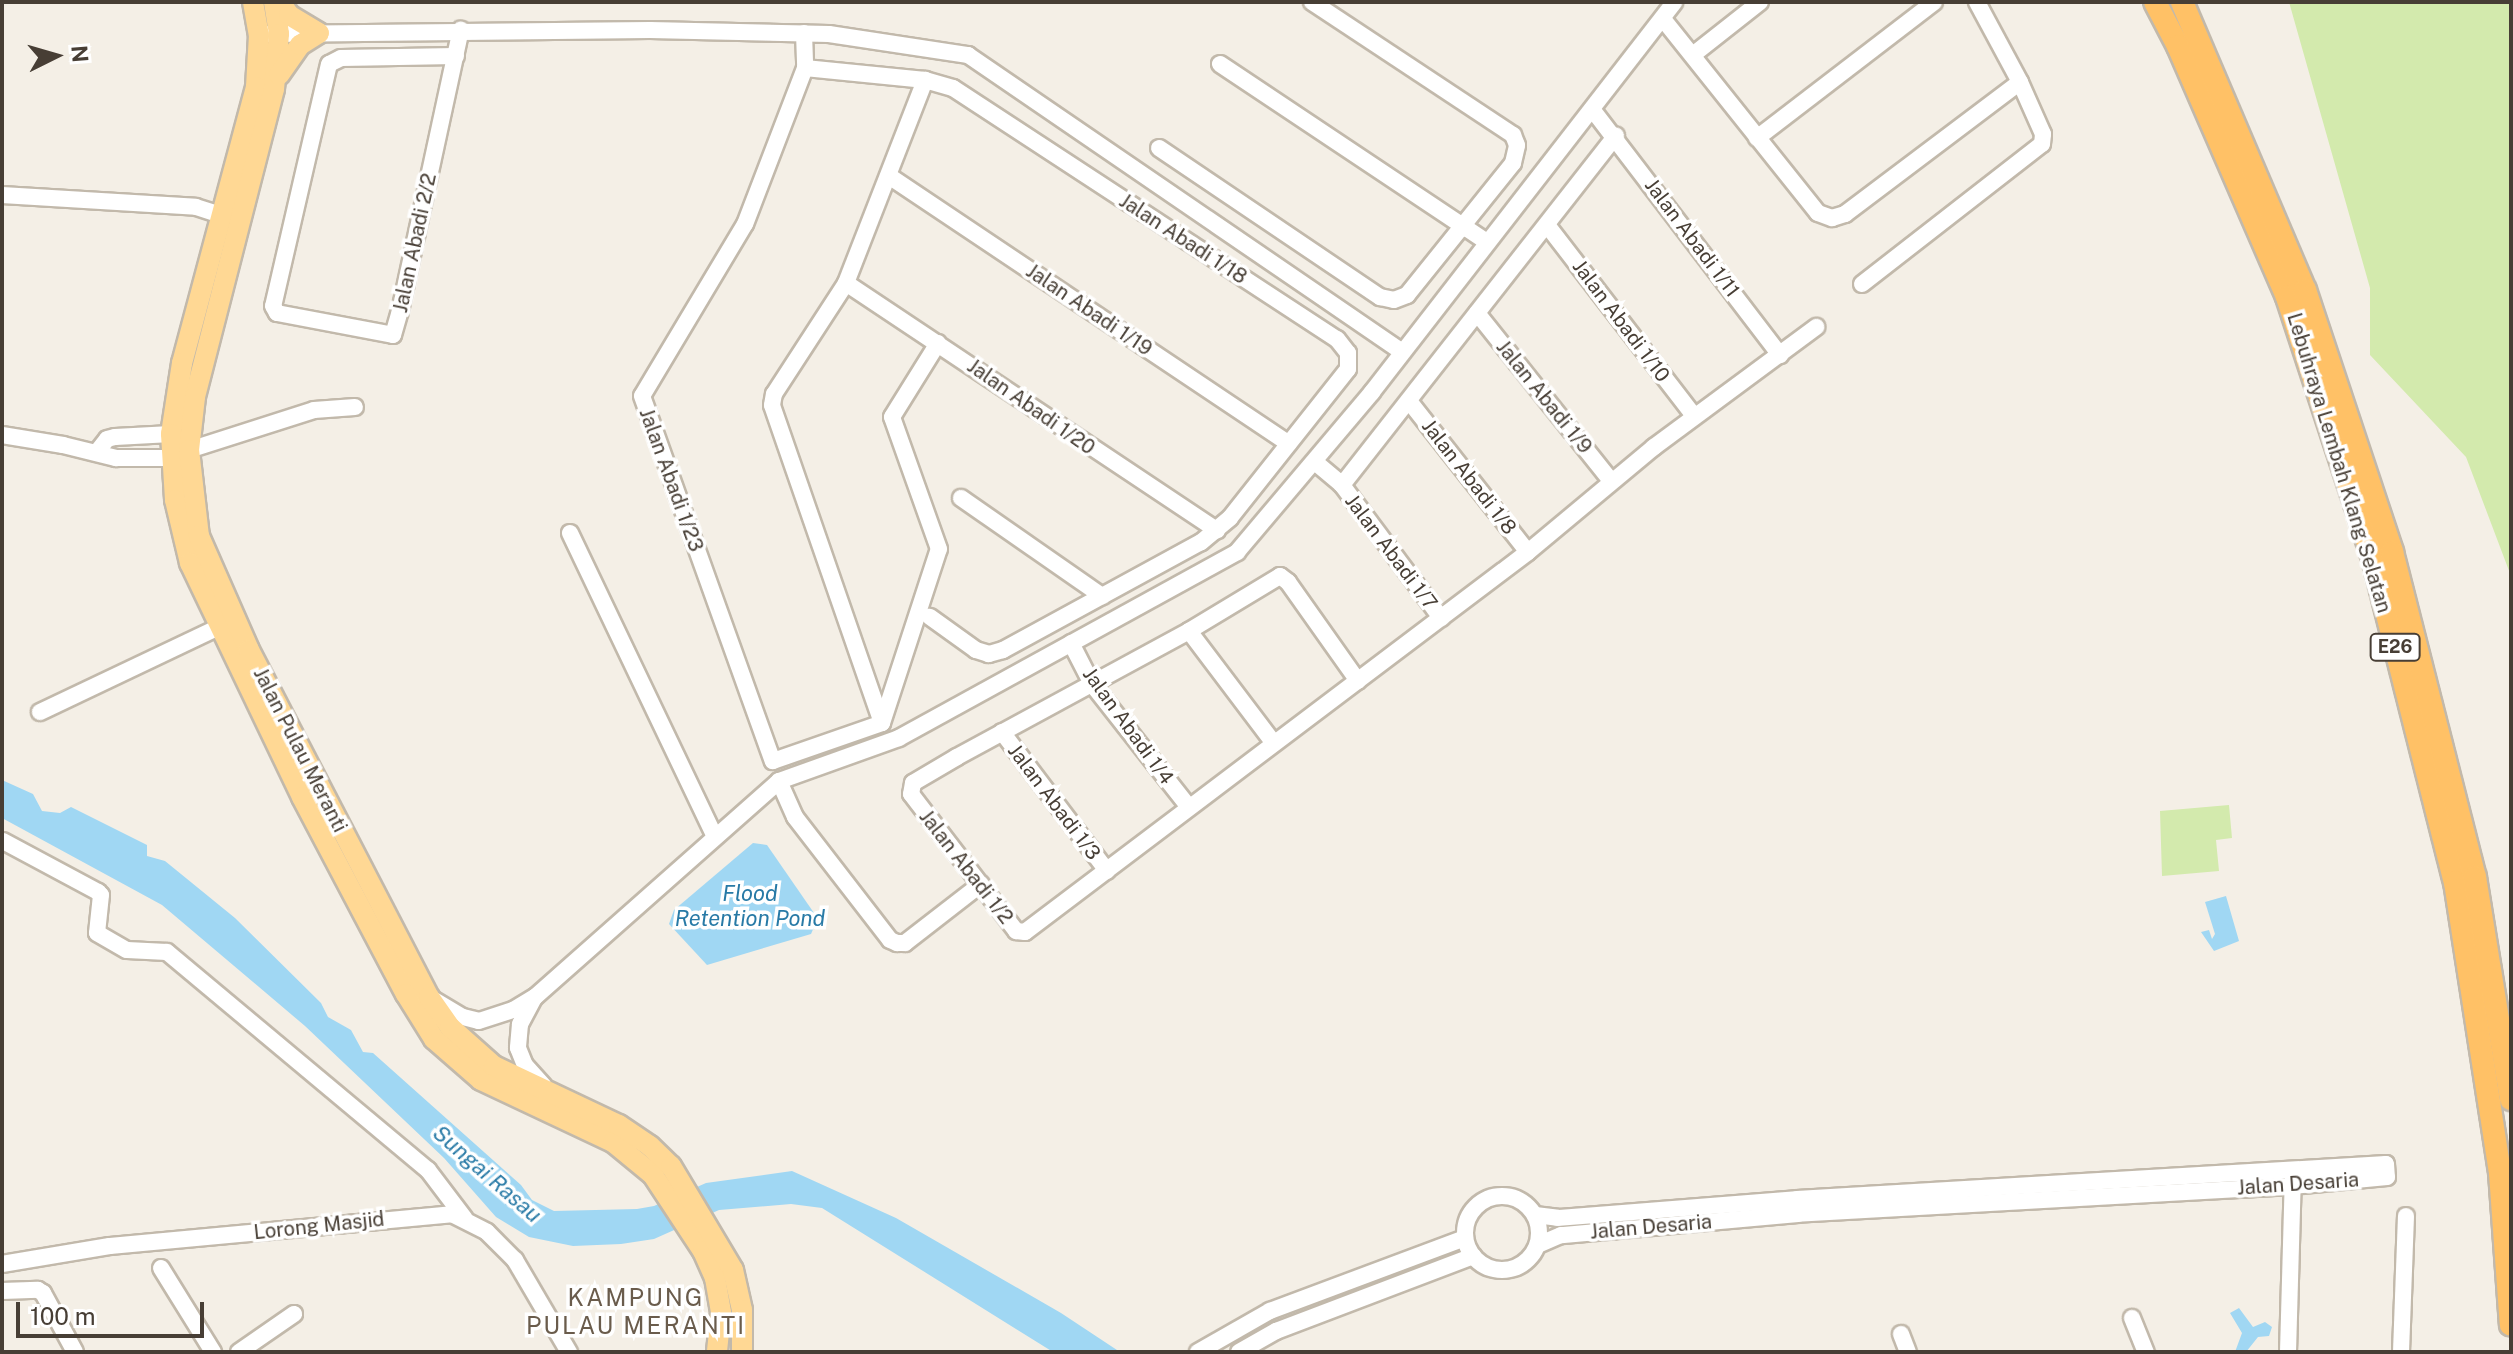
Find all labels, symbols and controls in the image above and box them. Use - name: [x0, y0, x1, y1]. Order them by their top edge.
- north arrow: [16, 16, 96, 96]
- text: N: [66, 44, 94, 64]
- street label: Jalan Abadi 2/2: [388, 171, 442, 315]
- street label: Jalan Abadi 1/11: [1640, 174, 1744, 302]
- street label: Jalan Abadi 1/18: [1115, 189, 1251, 289]
- street label: Jalan Abadi 1/10: [1567, 255, 1675, 387]
- street label: Jalan Abadi 1/19: [1021, 259, 1157, 361]
- street label: Lebuhraya Lembah Klang Selatan: [2282, 310, 2396, 616]
- street label: Jalan Abadi 1/9: [1491, 336, 1597, 458]
- street label: Jalan Abadi 1/20: [962, 354, 1100, 460]
- street label: Jalan Abadi 1/23: [634, 405, 708, 555]
- street label: Jalan Abadi 1/8: [1417, 415, 1521, 539]
- street label: Jalan Abadi 1/7: [1340, 490, 1442, 614]
- road number: E26: [2369, 633, 2421, 661]
- street label: Jalan Abadi 1/4: [1077, 663, 1179, 789]
- street label: Jalan Pulau Meranti: [248, 664, 352, 836]
- street label: Jalan Abadi 1/3: [1003, 739, 1105, 865]
- street label: Jalan Abadi 1/2: [914, 805, 1018, 929]
- water label: Flood Retention Pond: [675, 880, 825, 932]
- water label: Sungai Rasau: [427, 1120, 547, 1228]
- street label: Jalan Desaria: [2236, 1168, 2360, 1200]
- street label: Lorong Masjid: [252, 1207, 386, 1245]
- street label: Jalan Desaria: [1589, 1210, 1713, 1244]
- district label: KAMPUNG PULAU MERANTI: [526, 1284, 746, 1340]
- scale bar: [20, 1286, 208, 1336]
- text: 100 m: [30, 1302, 96, 1330]

